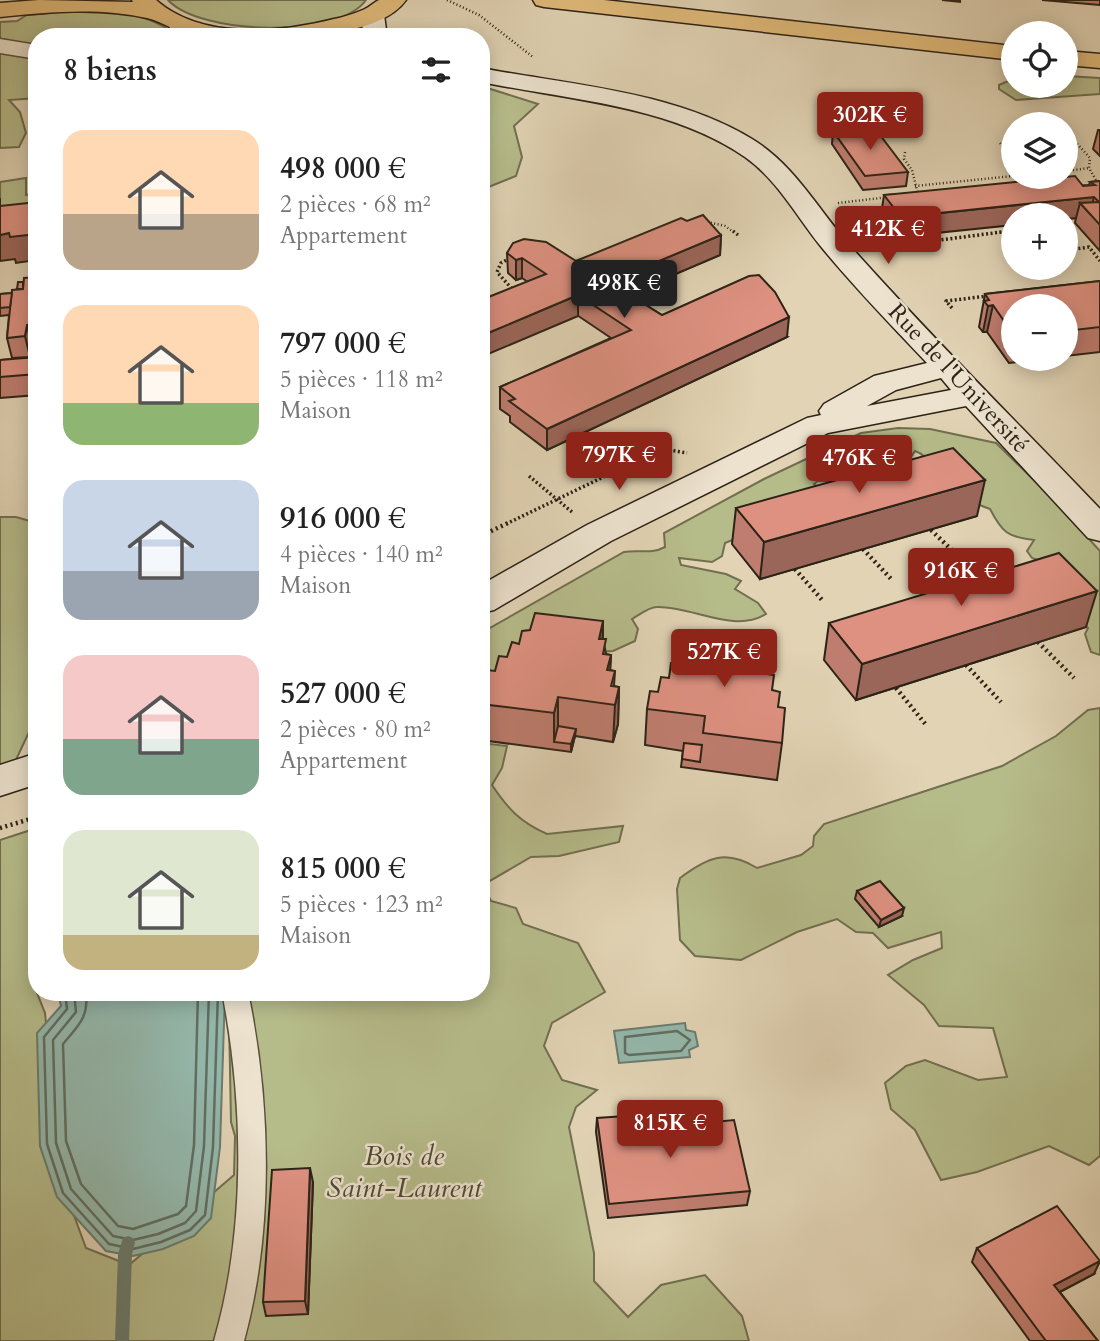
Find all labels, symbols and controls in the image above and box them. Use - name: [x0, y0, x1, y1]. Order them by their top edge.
- map controls: [1001, 21, 1078, 371]
- button: locate: [1001, 21, 1078, 98]
- text: 8 biens: [63, 50, 157, 91]
- icon: filters: [417, 51, 455, 89]
- pin: 302K €: [813, 92, 927, 152]
- text: 302K €: [833, 99, 907, 130]
- button: layers: [1001, 112, 1078, 189]
- text: 498 000 €: [280, 148, 406, 189]
- icon: home: [119, 158, 203, 242]
- text: 2 pièces · 68 m²: [280, 189, 431, 220]
- button: +: [1001, 203, 1078, 280]
- pin: 412K €: [831, 206, 945, 266]
- text: 412K €: [851, 213, 925, 244]
- text: Appartement: [280, 220, 407, 251]
- pin: 498K €: [567, 260, 681, 320]
- text: 498K €: [587, 267, 661, 298]
- button: −: [1001, 294, 1078, 371]
- street label: Rue de l'Université: [880, 296, 1037, 460]
- text: 797 000 €: [280, 323, 406, 364]
- icon: home: [119, 333, 203, 417]
- text: 5 pièces · 118 m²: [280, 364, 443, 395]
- text: Maison: [280, 395, 351, 426]
- pin: 797K €: [562, 433, 676, 492]
- pin: 476K €: [802, 435, 916, 495]
- text: 797K €: [582, 439, 656, 470]
- text: 476K €: [822, 442, 896, 473]
- text: 916 000 €: [280, 498, 406, 539]
- icon: home: [119, 508, 203, 592]
- text: 4 pièces · 140 m²: [280, 539, 443, 570]
- pin: 916K €: [904, 548, 1018, 608]
- text: 916K €: [924, 555, 998, 586]
- text: Maison: [280, 570, 351, 601]
- pin: 527K €: [667, 630, 781, 689]
- text: 527K €: [687, 636, 761, 667]
- text: 527 000 €: [280, 673, 406, 714]
- icon: home: [119, 683, 203, 767]
- text: 2 pièces · 80 m²: [280, 714, 431, 745]
- text: Appartement: [280, 745, 407, 776]
- text: 815 000 €: [280, 848, 406, 889]
- icon: home: [119, 858, 203, 942]
- text: 5 pièces · 123 m²: [280, 889, 443, 920]
- text: Maison: [280, 920, 351, 951]
- pin: 815K €: [613, 1100, 727, 1160]
- text: 815K €: [633, 1107, 707, 1138]
- park label: Bois de Saint-Laurent: [326, 1137, 483, 1207]

